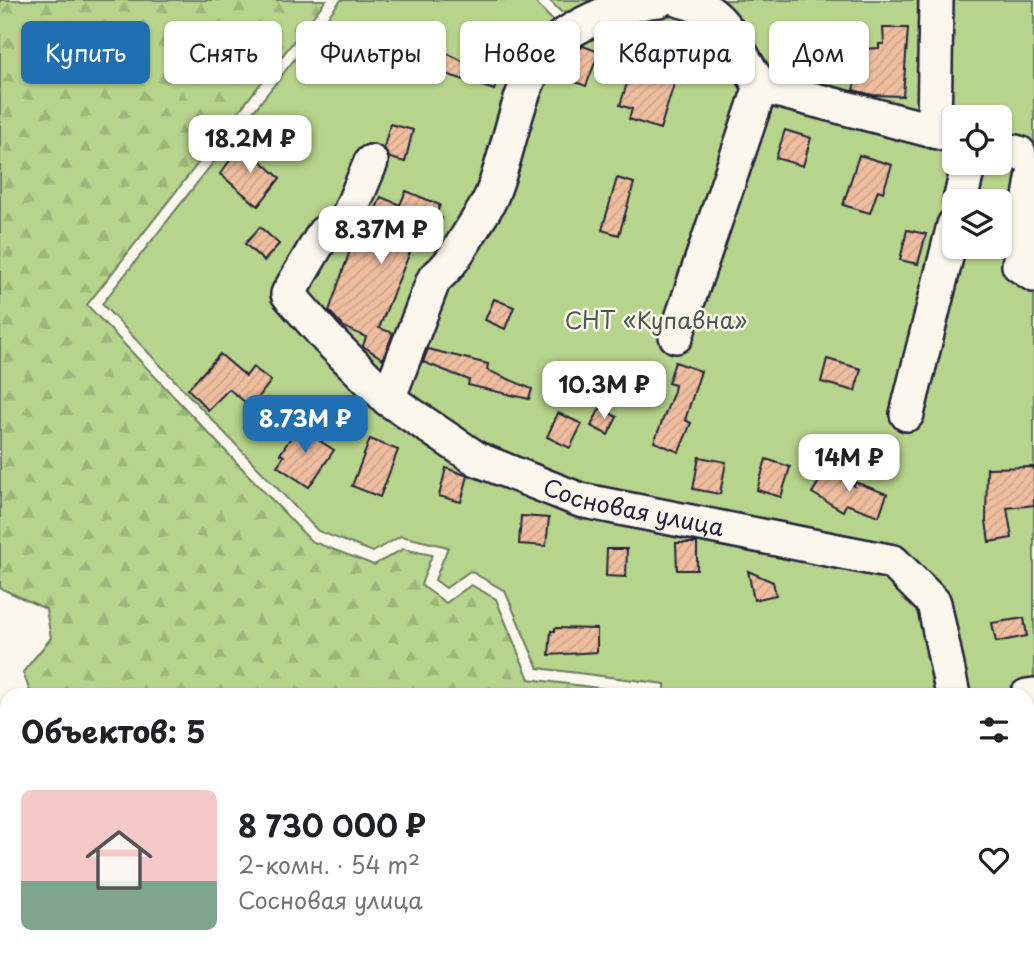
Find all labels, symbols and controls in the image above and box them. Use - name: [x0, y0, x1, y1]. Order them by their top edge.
- chip: Купить: [21, 21, 150, 84]
- chip: Снять: [164, 21, 282, 84]
- chip: Фильтры: [296, 21, 446, 84]
- chip: Новое: [460, 21, 580, 84]
- chip: Квартира: [594, 21, 755, 84]
- chip: Дом: [769, 21, 869, 84]
- map controls: [942, 105, 1012, 259]
- button: locate: [942, 105, 1012, 175]
- pin: 18.2M ₽: [185, 116, 315, 175]
- text: 18.2M ₽: [205, 120, 295, 155]
- button: layers: [942, 189, 1012, 259]
- pin: 8.37M ₽: [316, 206, 446, 266]
- text: 8.37M ₽: [334, 211, 428, 246]
- park label: СНТ «Купавна»: [565, 302, 747, 337]
- pin: 10.3M ₽: [539, 362, 669, 421]
- text: 10.3M ₽: [558, 366, 650, 401]
- pin: 8.73M ₽: [240, 396, 370, 455]
- text: 8.73M ₽: [259, 400, 351, 435]
- pin: 14M ₽: [800, 434, 898, 494]
- text: 14M ₽: [815, 439, 883, 474]
- street label: Сосновая улица: [538, 468, 728, 544]
- text: Объектов: 5: [21, 708, 206, 753]
- icon: filters: [975, 711, 1013, 749]
- text: 8 730 000 ₽: [238, 802, 426, 847]
- icon: home: [77, 818, 161, 902]
- icon: heart: [975, 841, 1013, 879]
- text: 2-комн. · 54 m²: [238, 847, 420, 882]
- text: Сосновая улица: [238, 882, 423, 917]

